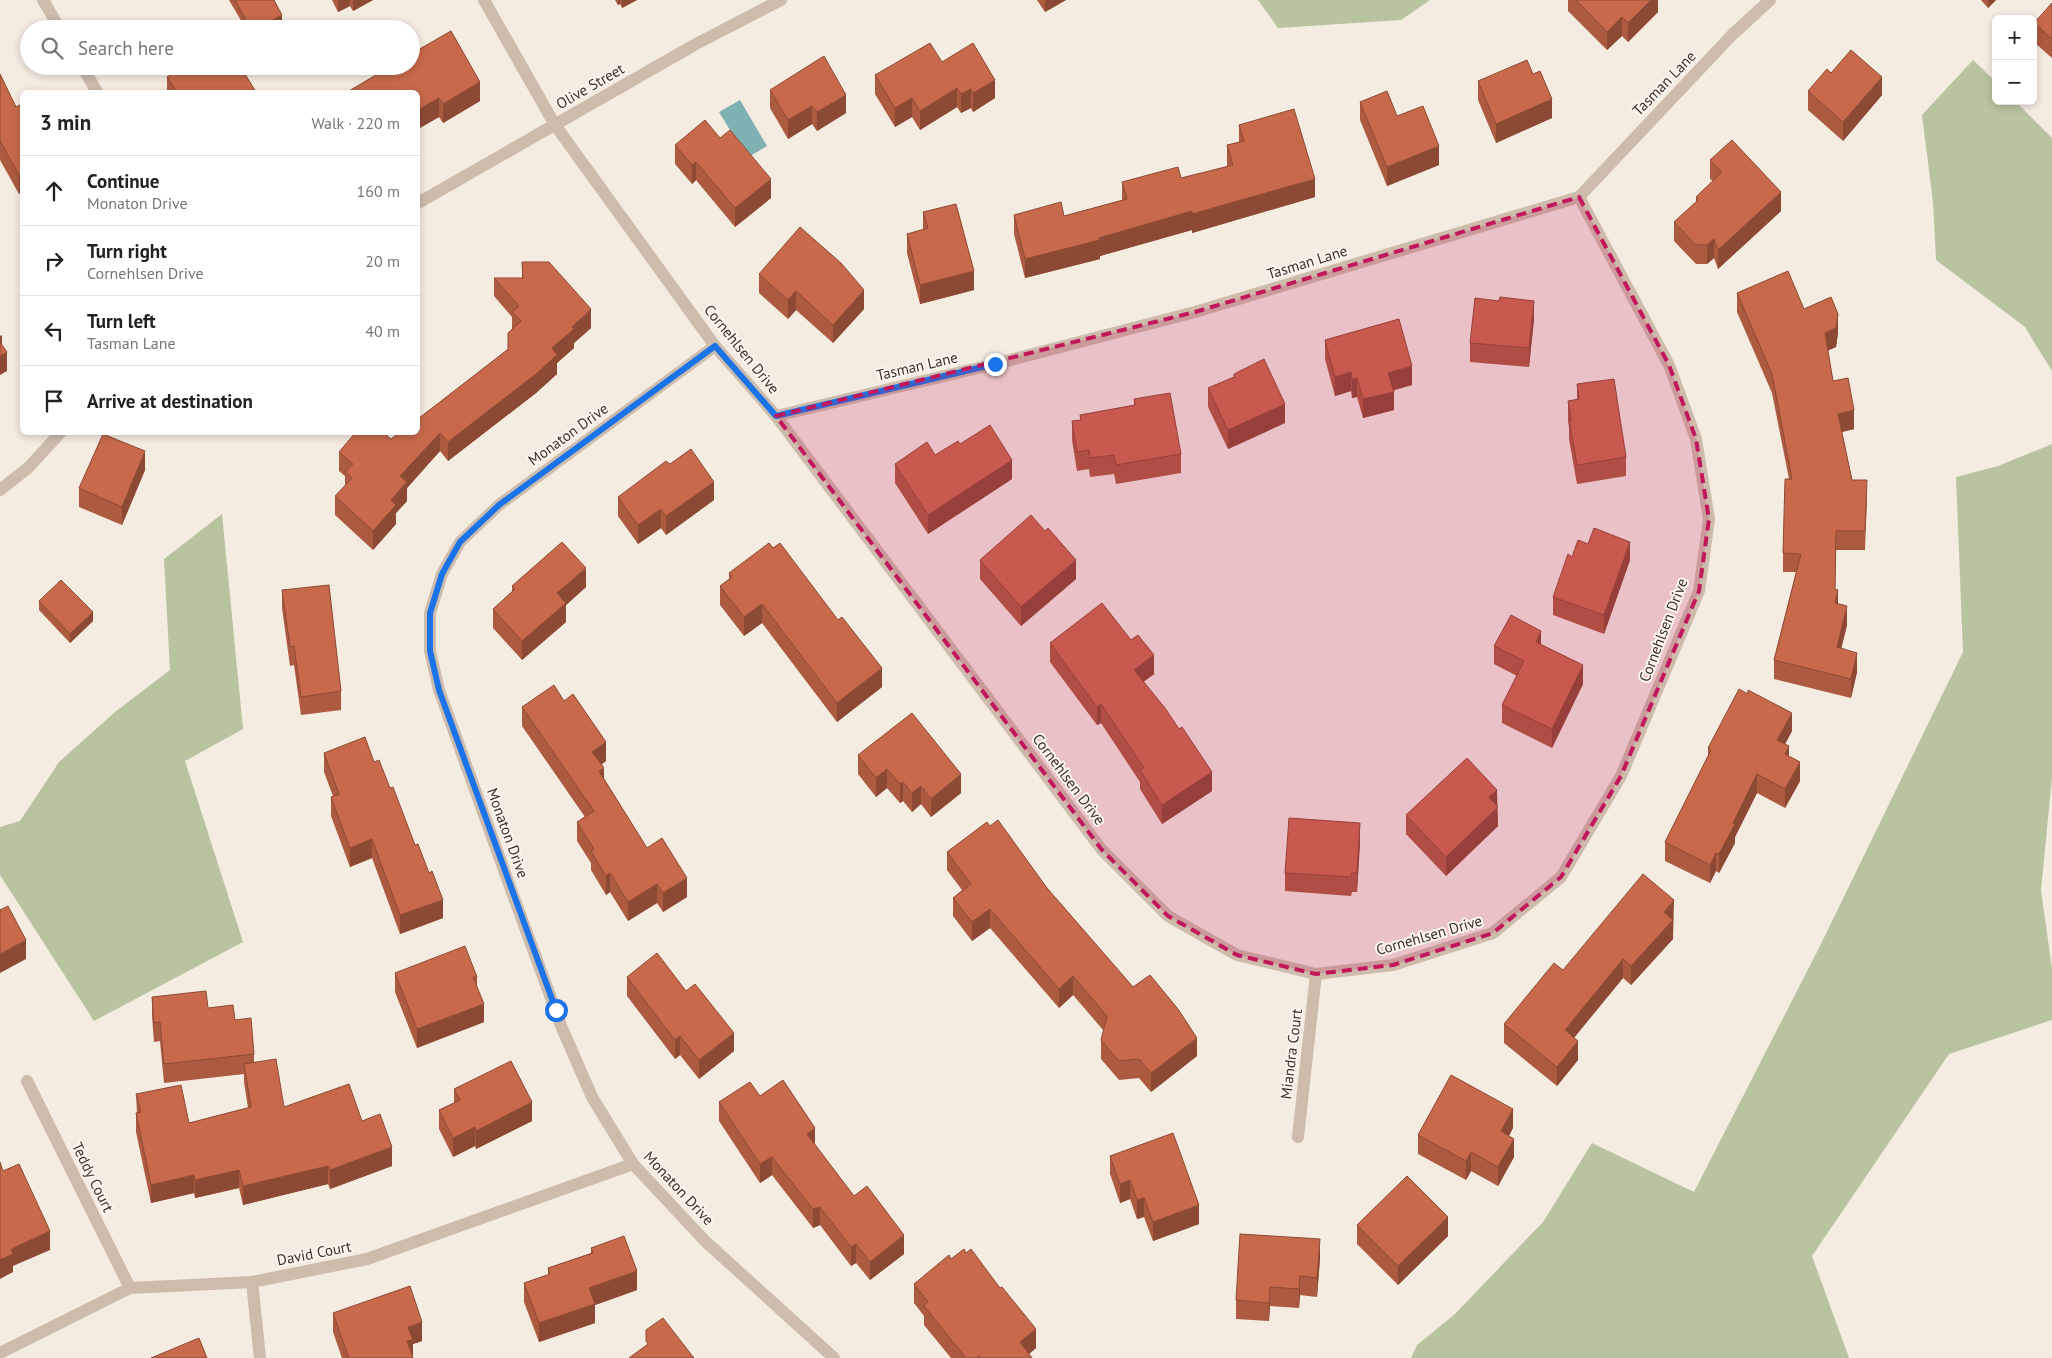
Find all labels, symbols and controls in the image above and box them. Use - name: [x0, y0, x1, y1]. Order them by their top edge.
- map controls: [1992, 15, 2037, 105]
- button: +: [1992, 15, 2037, 60]
- search box: [20, 20, 420, 75]
- icon: search: [38, 34, 66, 62]
- text: Search here: [78, 36, 174, 60]
- street label: Tasman Lane: [1628, 47, 1700, 119]
- street label: Olive Street: [552, 59, 628, 113]
- button: −: [1992, 60, 2037, 105]
- text: 3 min: [40, 109, 91, 136]
- text: Walk · 220 m: [311, 113, 400, 133]
- text: Continue: [87, 169, 159, 193]
- icon: ahead: [40, 177, 68, 205]
- text: 160 m: [357, 181, 400, 201]
- text: Monaton Drive: [87, 193, 188, 213]
- text: Turn right: [87, 239, 167, 263]
- street label: Tasman Lane: [1265, 241, 1349, 283]
- icon: right: [40, 247, 68, 275]
- text: 20 m: [365, 251, 400, 271]
- text: Cornehlsen Drive: [87, 263, 204, 283]
- street label: Cornehlsen Drive: [700, 301, 784, 397]
- text: Turn left: [87, 309, 156, 333]
- icon: left: [40, 317, 68, 345]
- text: 40 m: [365, 321, 400, 341]
- text: Tasman Lane: [87, 333, 176, 353]
- street label: Tasman Lane: [874, 347, 960, 385]
- route end: [984, 353, 1007, 376]
- icon: arrive: [40, 387, 68, 415]
- text: Arrive at destination: [87, 389, 253, 413]
- street label: Monaton Drive: [524, 399, 612, 469]
- street label: Cornehlsen Drive: [1635, 576, 1691, 684]
- street label: Cornehlsen Drive: [1029, 730, 1109, 828]
- street label: Monaton Drive: [483, 785, 533, 881]
- street label: Cornehlsen Drive: [1374, 911, 1484, 959]
- route start: [545, 999, 568, 1022]
- street label: Miandra Court: [1276, 1008, 1306, 1100]
- street label: Teddy Court: [68, 1139, 118, 1215]
- street label: Monaton Drive: [640, 1147, 718, 1229]
- street label: David Court: [275, 1236, 353, 1270]

